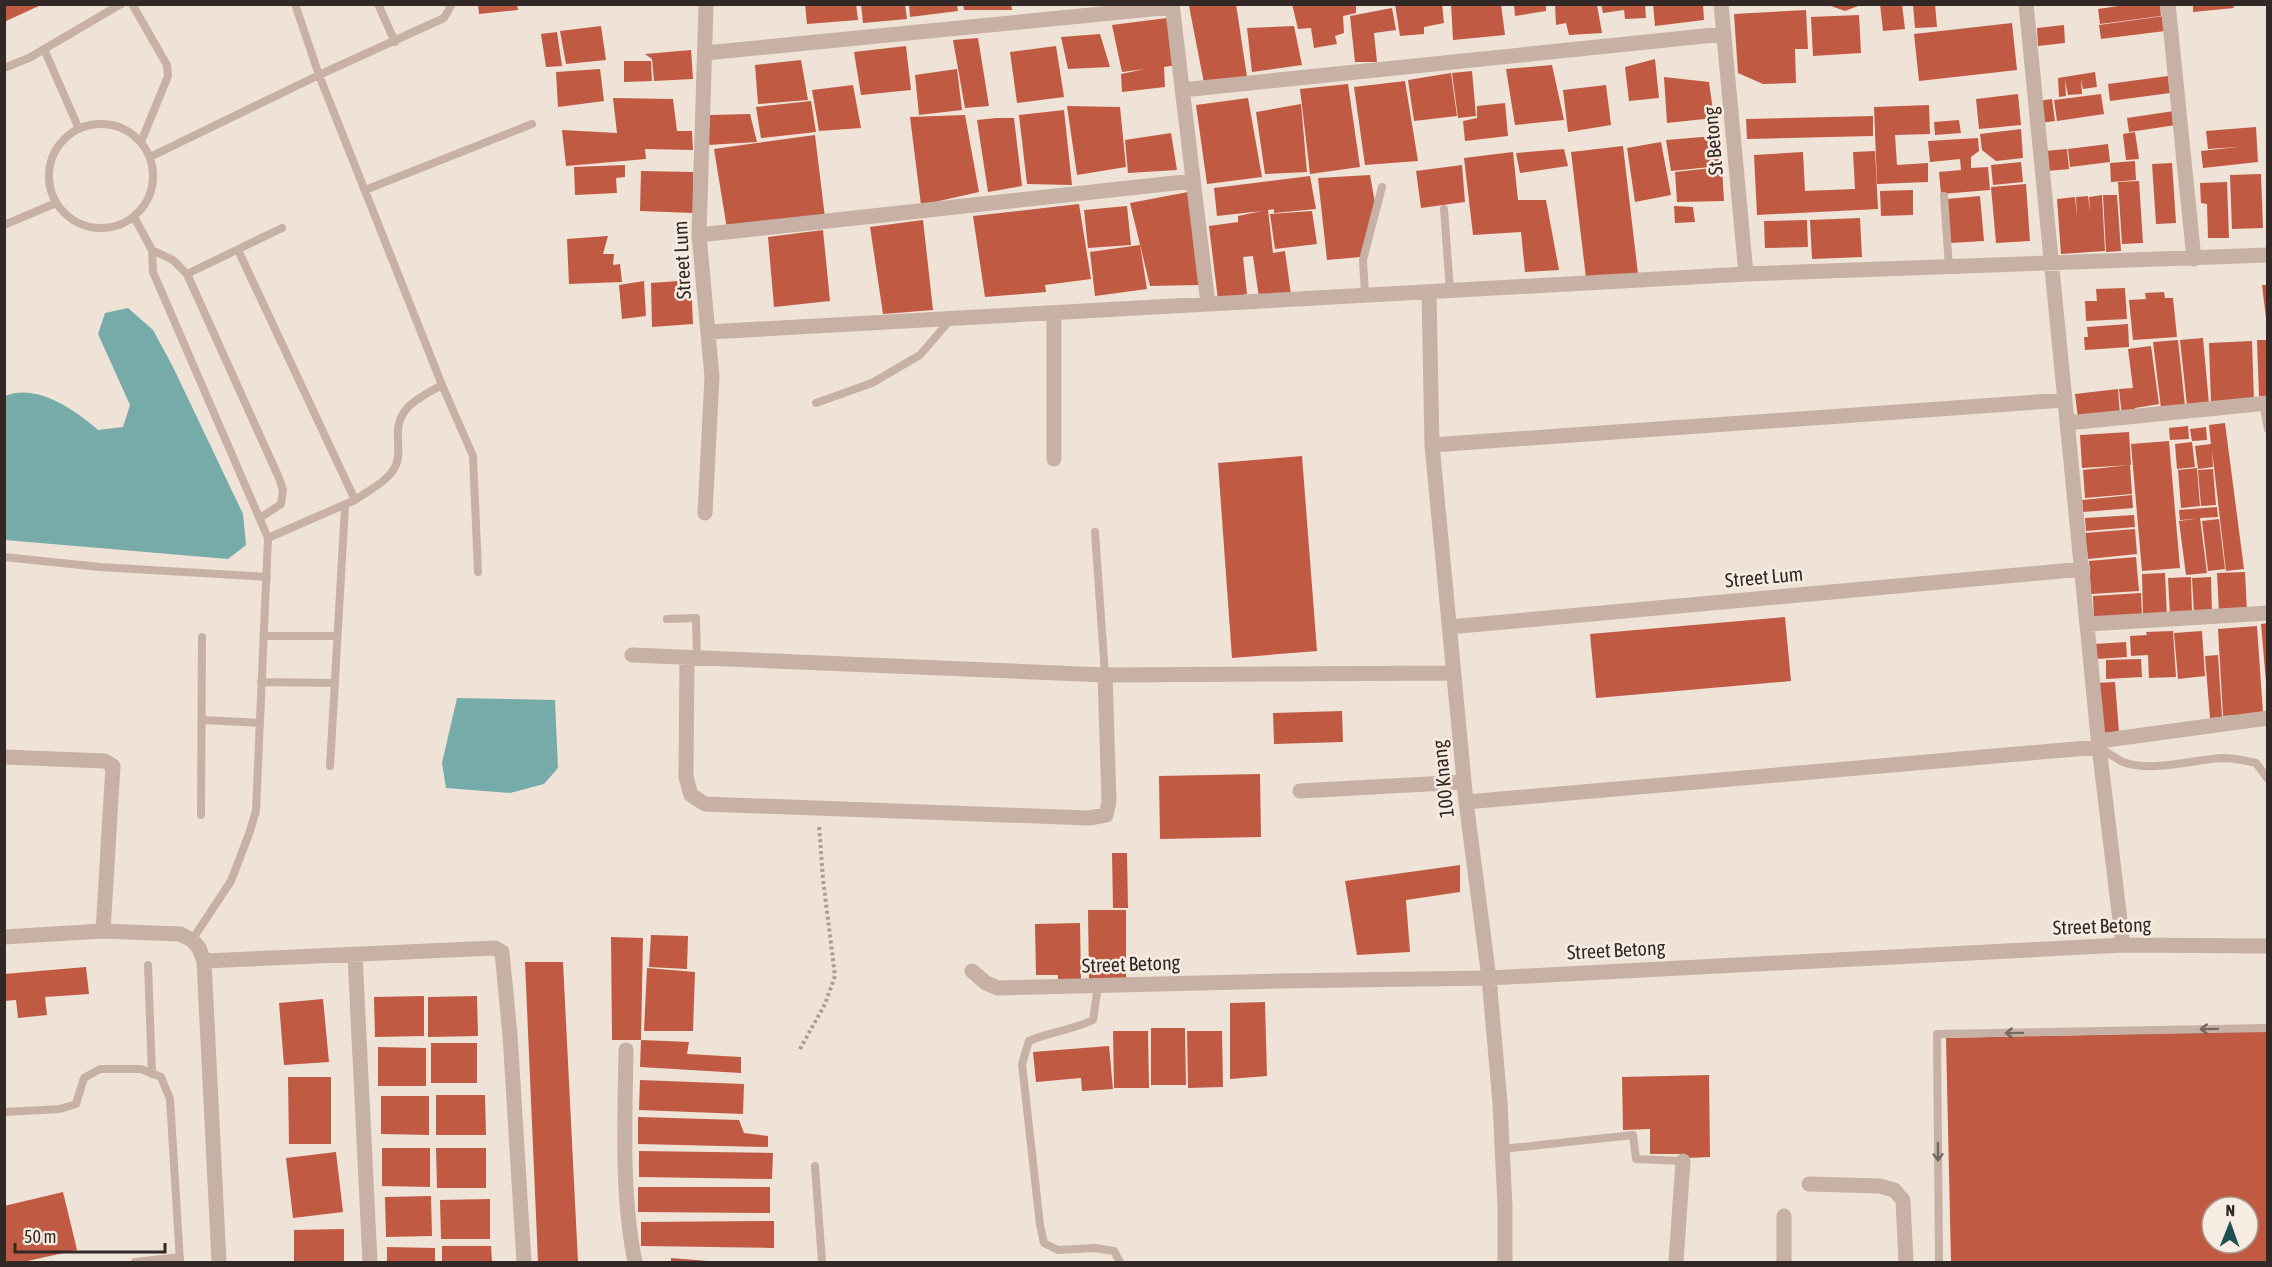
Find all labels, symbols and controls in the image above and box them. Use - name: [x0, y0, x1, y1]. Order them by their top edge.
- street label: St Betong: [1698, 105, 1727, 176]
- street label: Street Lum: [668, 220, 695, 300]
- street label: Street Lum: [1724, 562, 1804, 591]
- street label: 100 Knang: [1427, 739, 1458, 819]
- street label: Street Betong: [2052, 912, 2152, 939]
- street label: Street Betong: [1566, 935, 1666, 964]
- street label: Street Betong: [1081, 950, 1181, 977]
- one-way arrow: [2200, 1023, 2220, 1035]
- one-way arrow: [2005, 1027, 2025, 1039]
- one-way arrow: [1932, 1142, 1944, 1162]
- north arrow: [2200, 1195, 2260, 1255]
- text: N: [2225, 1201, 2235, 1219]
- scale bar: [15, 1216, 165, 1254]
- text: 50 m: [24, 1226, 56, 1247]

